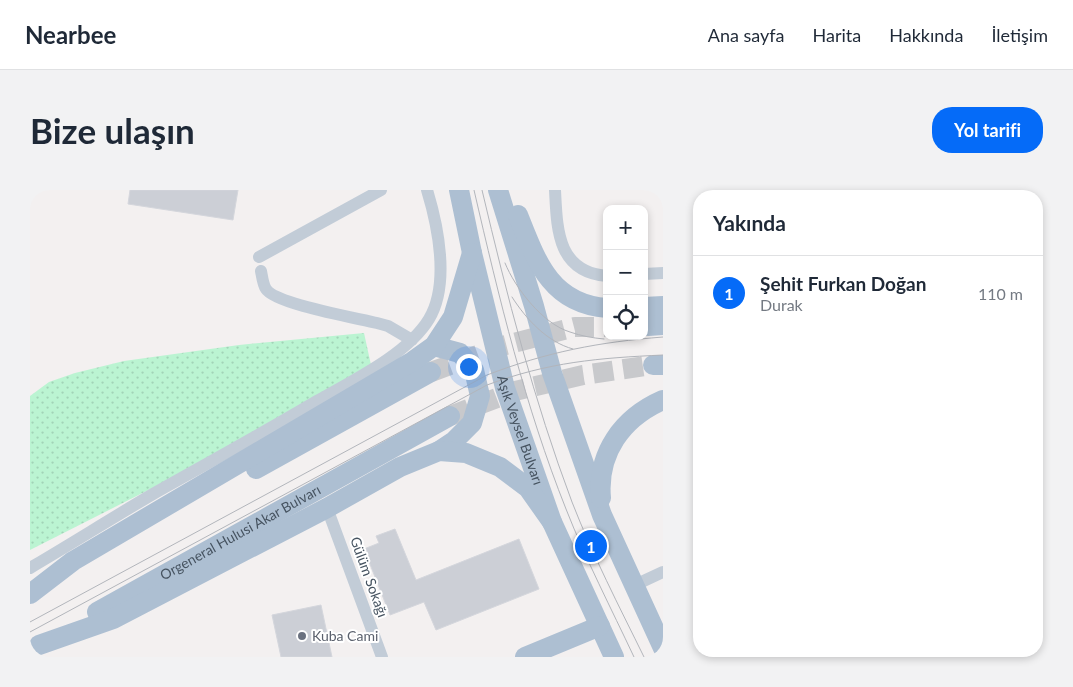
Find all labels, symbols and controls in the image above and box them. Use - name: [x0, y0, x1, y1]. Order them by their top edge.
- text: Nearbee: [25, 20, 116, 49]
- text: Ana sayfa: [708, 24, 785, 46]
- text: Harita: [813, 24, 861, 46]
- text: Hakkında: [889, 24, 963, 46]
- text: İletişim: [991, 24, 1048, 46]
- button: Yol tarifi: [932, 107, 1043, 153]
- text: Bize ulaşın: [30, 109, 195, 151]
- map controls: [603, 205, 648, 340]
- button: +: [603, 205, 648, 250]
- text: Yakında: [713, 210, 786, 235]
- button: −: [603, 250, 648, 295]
- text: Şehit Furkan Doğan: [760, 272, 926, 295]
- text: 1: [724, 284, 734, 303]
- text: 110 m: [978, 284, 1023, 303]
- button: locate: [603, 295, 648, 340]
- text: Durak: [760, 295, 803, 314]
- your location: [456, 354, 482, 380]
- street label: Aşık Veysel Bulvarı: [494, 374, 547, 487]
- street label: Orgeneral Hulusi Akar Bulvarı: [157, 481, 324, 583]
- pin: 1: [575, 527, 607, 565]
- street label: Gülüm Sokağı: [347, 534, 392, 619]
- place label: Kuba Cami: [312, 627, 378, 644]
- marker: Kuba Cami: [296, 630, 308, 642]

